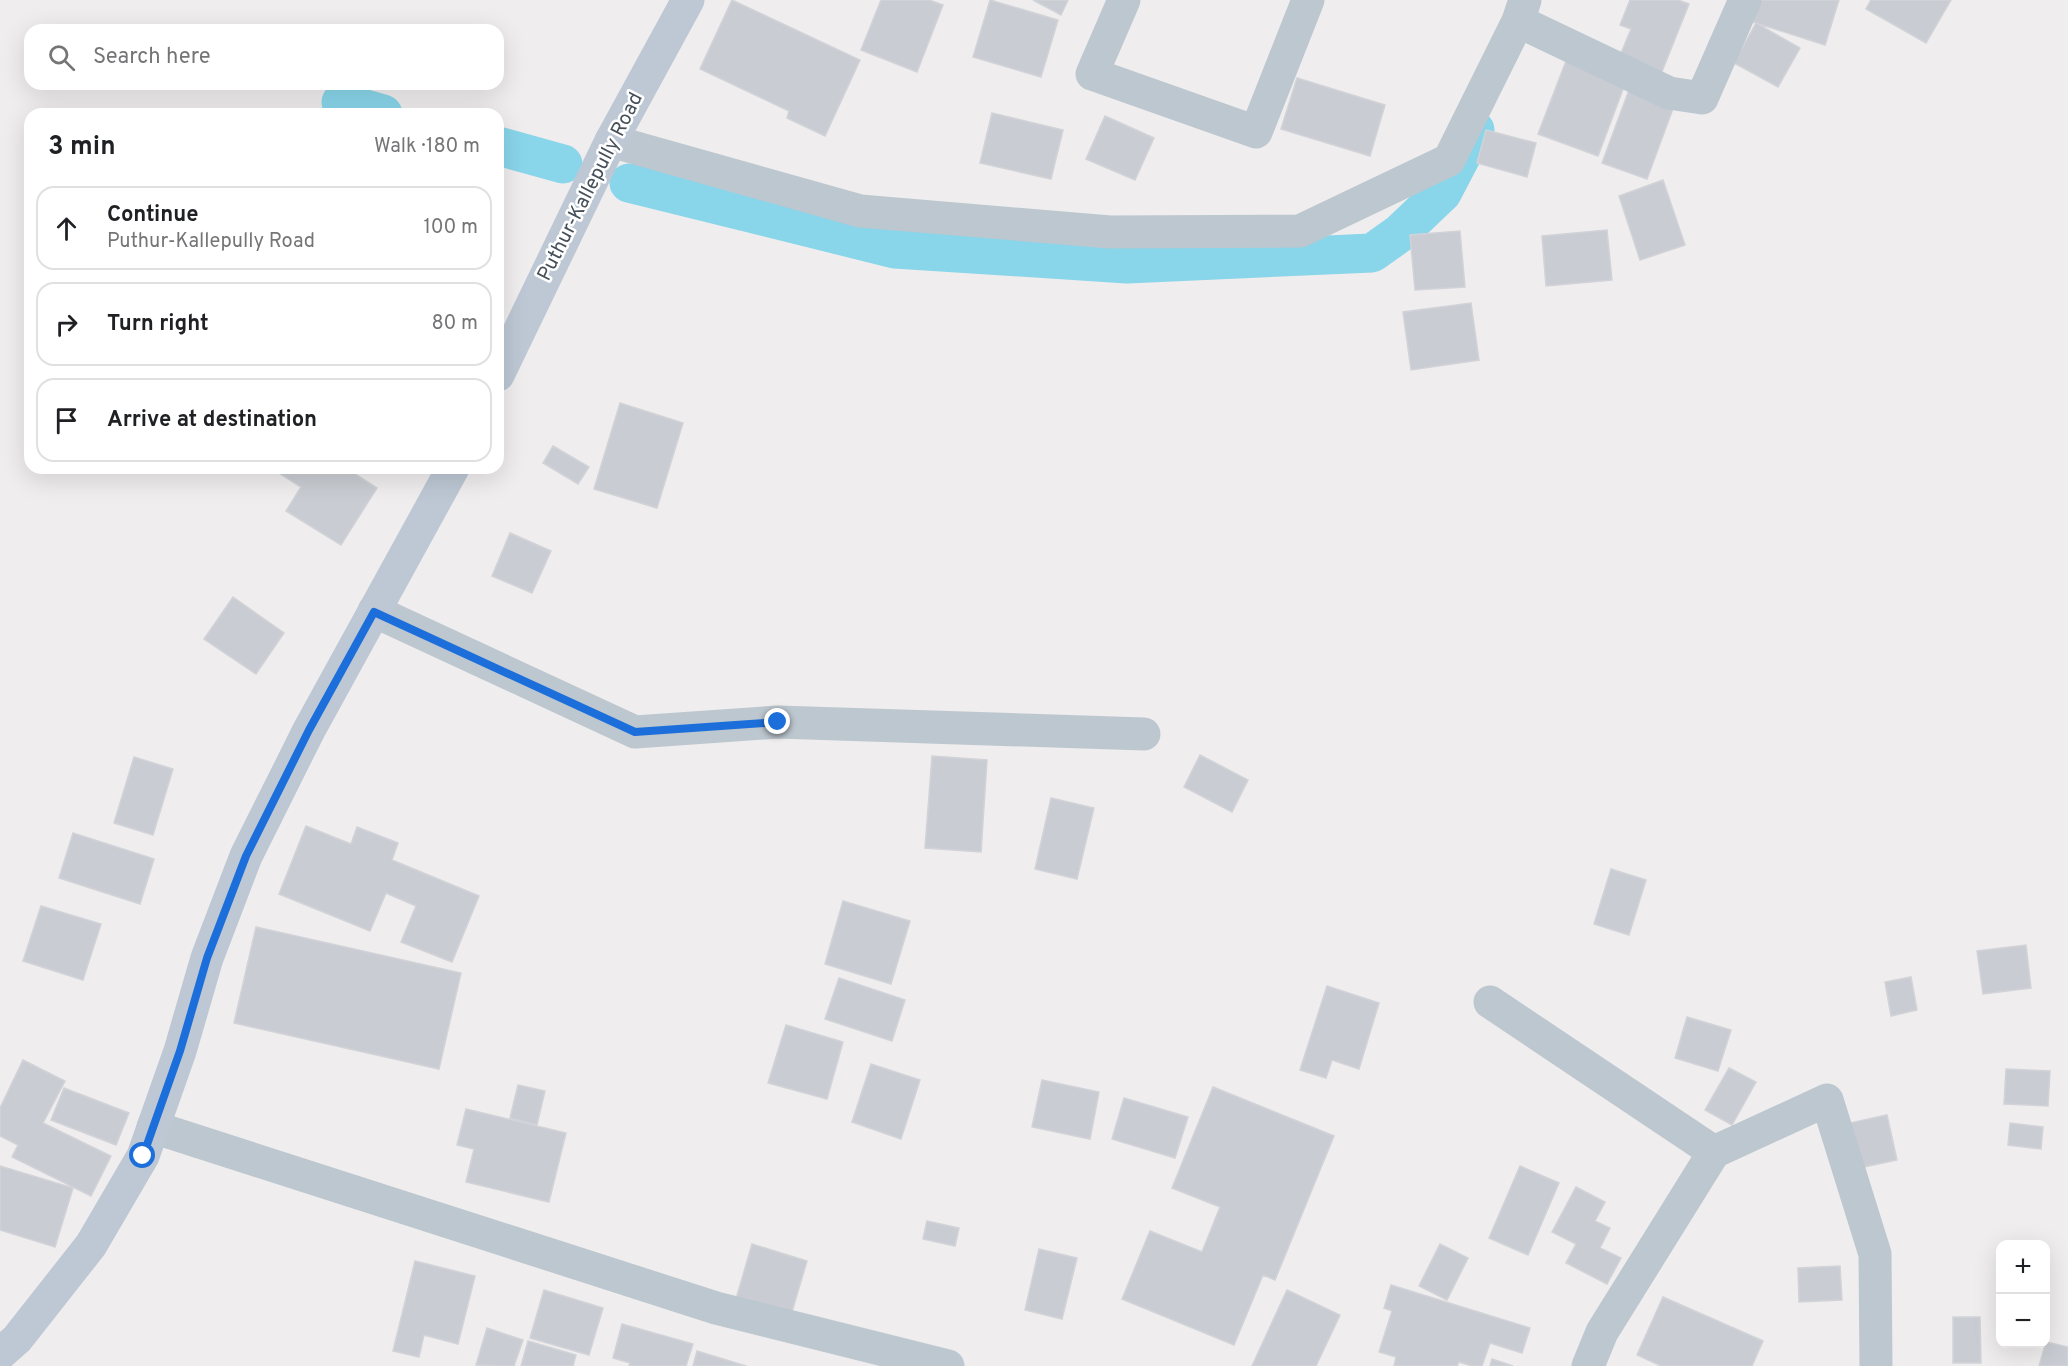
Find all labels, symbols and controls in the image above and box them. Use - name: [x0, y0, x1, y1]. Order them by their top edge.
- search box: [24, 24, 504, 90]
- icon: search: [45, 41, 78, 74]
- text: Search here: [93, 44, 211, 71]
- street label: Puthur-Kallepully Road: [532, 88, 650, 286]
- text: 3 min: [48, 131, 116, 164]
- text: Walk · 180 m: [374, 134, 480, 160]
- text: Continue: [107, 202, 198, 229]
- icon: ahead: [50, 212, 83, 245]
- text: 100 m: [423, 215, 478, 241]
- text: Puthur-Kallepully Road: [107, 229, 315, 255]
- icon: right: [50, 308, 83, 341]
- text: Turn right: [107, 311, 209, 338]
- text: 80 m: [432, 311, 478, 337]
- icon: arrive: [50, 404, 83, 437]
- text: Arrive at destination: [107, 407, 317, 434]
- route end: [764, 708, 790, 734]
- route start: [129, 1142, 155, 1168]
- map controls: [1996, 1240, 2050, 1348]
- button: +: [1996, 1240, 2050, 1294]
- button: −: [1996, 1294, 2050, 1348]

